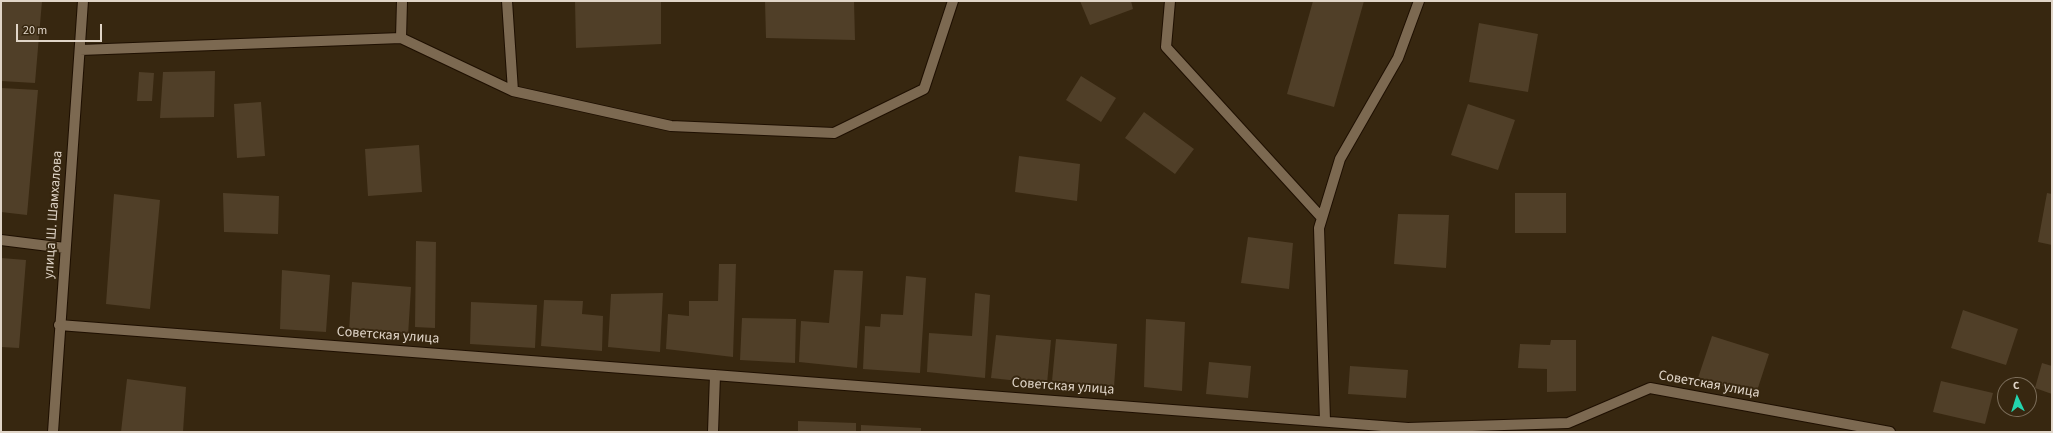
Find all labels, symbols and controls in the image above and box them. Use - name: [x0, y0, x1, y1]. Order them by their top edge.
- scale bar: [18, 16, 104, 42]
- text: 20 m: [23, 22, 47, 39]
- street label: улица Ш. Шамхалова: [41, 150, 67, 280]
- street label: Советская улица: [336, 324, 440, 348]
- street label: Советская улица: [1657, 368, 1761, 402]
- street label: Советская улица: [1011, 375, 1115, 399]
- north arrow: [1997, 377, 2037, 417]
- text: С: [2012, 378, 2020, 393]

